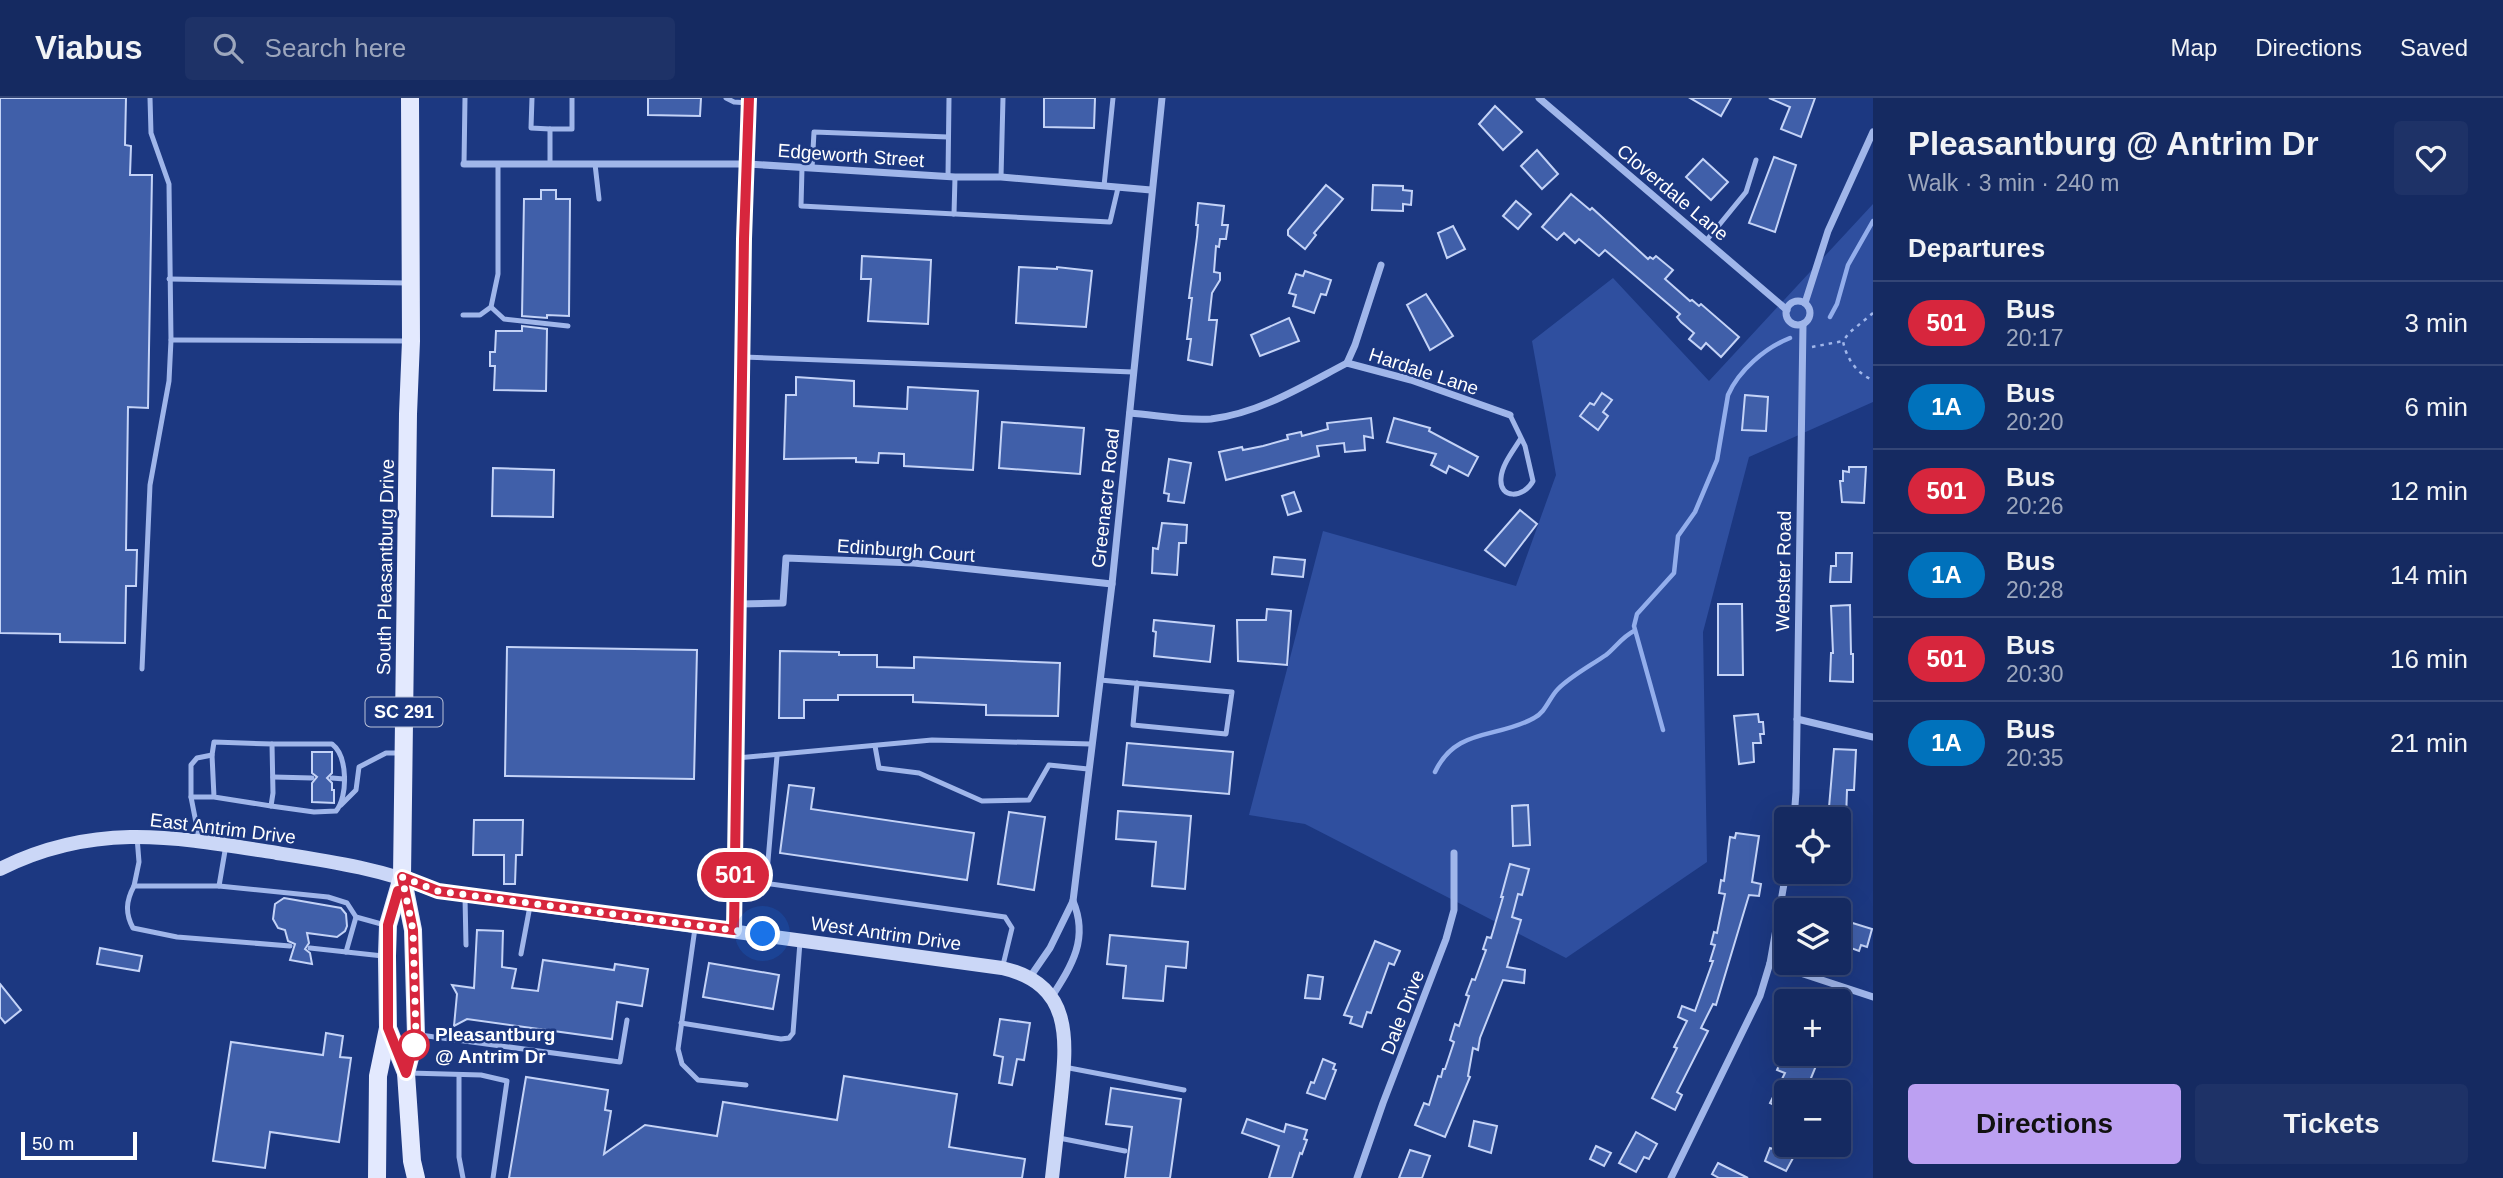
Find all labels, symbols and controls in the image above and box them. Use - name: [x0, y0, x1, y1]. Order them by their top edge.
- search box: [185, 17, 675, 80]
- text: Viabus: [35, 29, 143, 66]
- icon: search: [209, 29, 247, 67]
- text: Search here: [265, 33, 406, 63]
- text: Map: [2171, 34, 2217, 61]
- text: Directions: [2255, 34, 2362, 61]
- text: Saved: [2400, 34, 2468, 61]
- button: heart: [2394, 121, 2468, 195]
- text: Pleasantburg @ Antrim Dr: [1908, 125, 2319, 162]
- street label: Edgeworth Street: [777, 140, 926, 171]
- street label: Cloverdale Lane: [1613, 140, 1732, 245]
- text: Walk · 3 min · 240 m: [1908, 170, 2119, 196]
- text: Departures: [1908, 233, 2045, 263]
- text: Bus: [2006, 294, 2055, 324]
- text: 3 min: [2404, 308, 2468, 338]
- text: 501: [1926, 309, 1967, 336]
- text: 20:17: [2006, 325, 2064, 351]
- street label: Hardale Lane: [1366, 344, 1481, 399]
- text: Bus: [2006, 378, 2055, 408]
- text: 6 min: [2404, 392, 2468, 422]
- text: 1A: [1931, 393, 1962, 420]
- text: 20:20: [2006, 409, 2064, 435]
- street label: Greenacre Road: [1088, 427, 1123, 569]
- street label: South Pleasantburg Drive: [373, 459, 398, 675]
- text: Bus: [2006, 462, 2055, 492]
- text: 12 min: [2390, 476, 2468, 506]
- text: 501: [1926, 477, 1967, 504]
- text: 20:26: [2006, 493, 2064, 519]
- street label: Webster Road: [1772, 510, 1795, 632]
- street label: Edinburgh Court: [836, 535, 976, 566]
- text: Bus: [2006, 546, 2055, 576]
- text: 14 min: [2390, 560, 2468, 590]
- text: 1A: [1931, 561, 1962, 588]
- text: 20:28: [2006, 577, 2064, 603]
- text: Bus: [2006, 630, 2055, 660]
- text: 16 min: [2390, 644, 2468, 674]
- text: 501: [1926, 645, 1967, 672]
- text: 20:30: [2006, 661, 2064, 687]
- road number: SC 291: [366, 698, 442, 726]
- text: Bus: [2006, 714, 2055, 744]
- text: 21 min: [2390, 728, 2468, 758]
- text: 1A: [1931, 729, 1962, 756]
- text: 20:35: [2006, 745, 2064, 771]
- map controls: [1774, 807, 1851, 1157]
- button: locate: [1774, 807, 1851, 884]
- street label: East Antrim Drive: [149, 809, 297, 848]
- line badge: 501: [695, 852, 775, 898]
- text: 501: [715, 861, 755, 888]
- button: layers: [1774, 898, 1851, 975]
- street label: West Antrim Drive: [809, 913, 962, 954]
- your location: [745, 916, 780, 951]
- street label: Dale Drive: [1377, 967, 1428, 1057]
- button: +: [1774, 989, 1851, 1066]
- place label: Pleasantburg @ Antrim Dr: [435, 1024, 555, 1067]
- marker: Pleasantburg @ Antrim Dr: [399, 1030, 429, 1060]
- button: −: [1774, 1080, 1851, 1157]
- button: Directions: [1908, 1084, 2181, 1164]
- button: Tickets: [2195, 1084, 2468, 1164]
- scale bar: [21, 1129, 136, 1161]
- text: 50 m: [32, 1133, 74, 1154]

